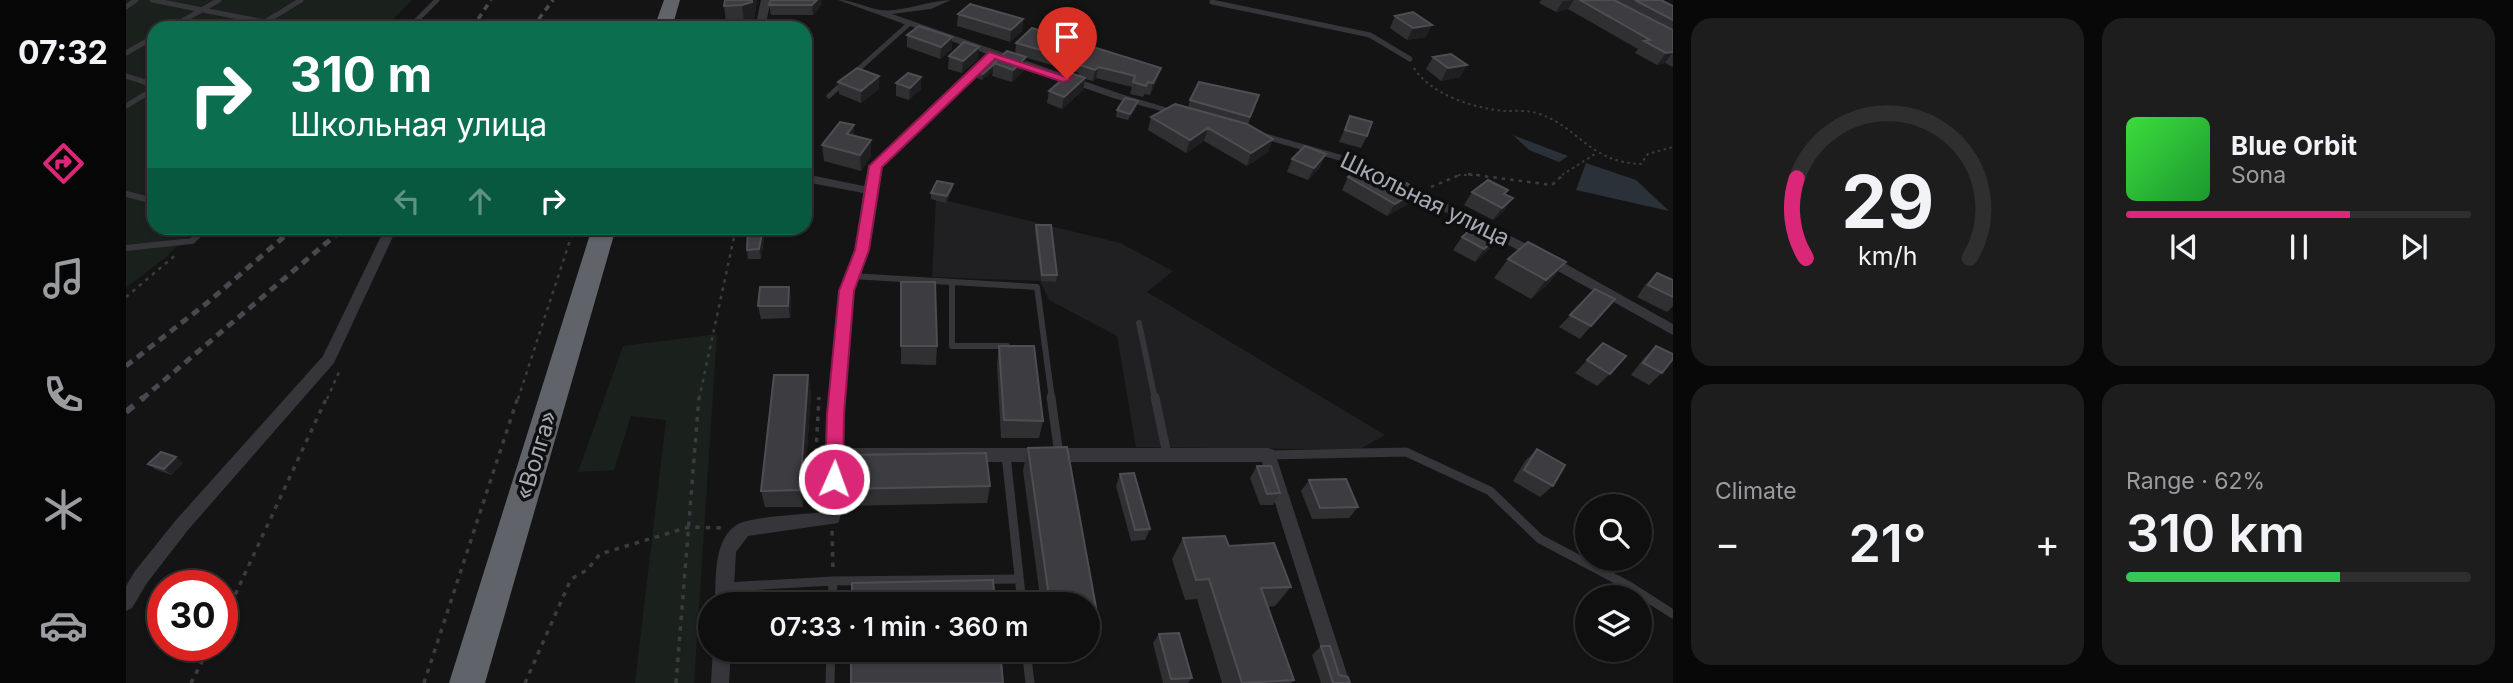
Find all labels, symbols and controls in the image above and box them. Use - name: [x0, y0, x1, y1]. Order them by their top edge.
- pin: [1037, 7, 1097, 79]
- icon: arrive: [1048, 18, 1086, 56]
- text: 07:32: [18, 33, 108, 72]
- text: 310 m: [290, 45, 432, 104]
- icon: right: [175, 49, 266, 140]
- text: Школьная улица: [290, 105, 547, 144]
- text: Blue Orbit: [2231, 130, 2357, 161]
- icon: directions: [39, 139, 88, 188]
- street label: Школьная улица: [1336, 146, 1514, 252]
- text: 29: [1841, 157, 1934, 246]
- text: Sona: [2231, 161, 2286, 189]
- icon: left: [388, 182, 426, 220]
- icon: ahead: [461, 182, 499, 220]
- icon: right: [534, 182, 572, 220]
- icon: previous: [2165, 228, 2203, 266]
- icon: pause: [2280, 228, 2318, 266]
- icon: next: [2395, 228, 2433, 266]
- text: km/h: [1858, 241, 1917, 271]
- icon: music: [39, 254, 88, 303]
- icon: phone: [39, 370, 88, 419]
- street label: «Волга»: [509, 407, 563, 503]
- position arrow: [797, 442, 871, 516]
- text: Range · 62%: [2126, 467, 2265, 495]
- text: Climate: [1715, 477, 1797, 505]
- icon: climate: [39, 485, 88, 534]
- map controls: [1575, 494, 1652, 662]
- button: search: [1575, 494, 1652, 571]
- text: 310 km: [2126, 502, 2305, 565]
- text: 21°: [1848, 512, 1927, 575]
- text: −: [1715, 520, 1740, 566]
- text: +: [2035, 520, 2060, 566]
- speed limit sign: 30: [147, 570, 238, 661]
- button: layers: [1575, 585, 1652, 662]
- icon: car: [39, 601, 88, 650]
- text: 07:33 · 1 min · 360 m: [770, 611, 1028, 642]

